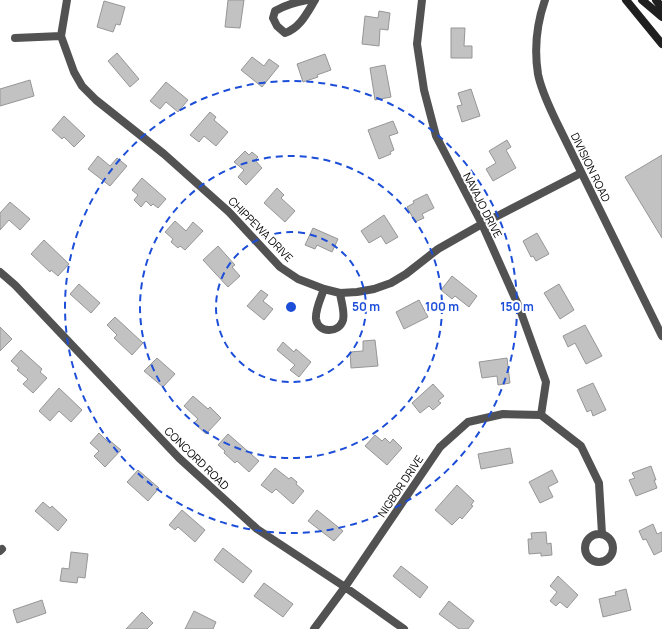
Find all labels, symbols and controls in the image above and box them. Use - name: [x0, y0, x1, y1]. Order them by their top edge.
- street label: DIVISION ROAD: [568, 130, 614, 204]
- street label: NAVAJO DRIVE: [460, 170, 506, 240]
- street label: CHIPPEWA DRIVE: [225, 193, 297, 265]
- text: 50 m: [352, 298, 380, 315]
- text: 100 m: [425, 298, 459, 315]
- text: 150 m: [500, 298, 534, 315]
- centre of rings: [284, 300, 298, 314]
- street label: CONCORD ROAD: [161, 423, 233, 493]
- street label: NIGBOR DRIVE: [374, 452, 426, 520]

